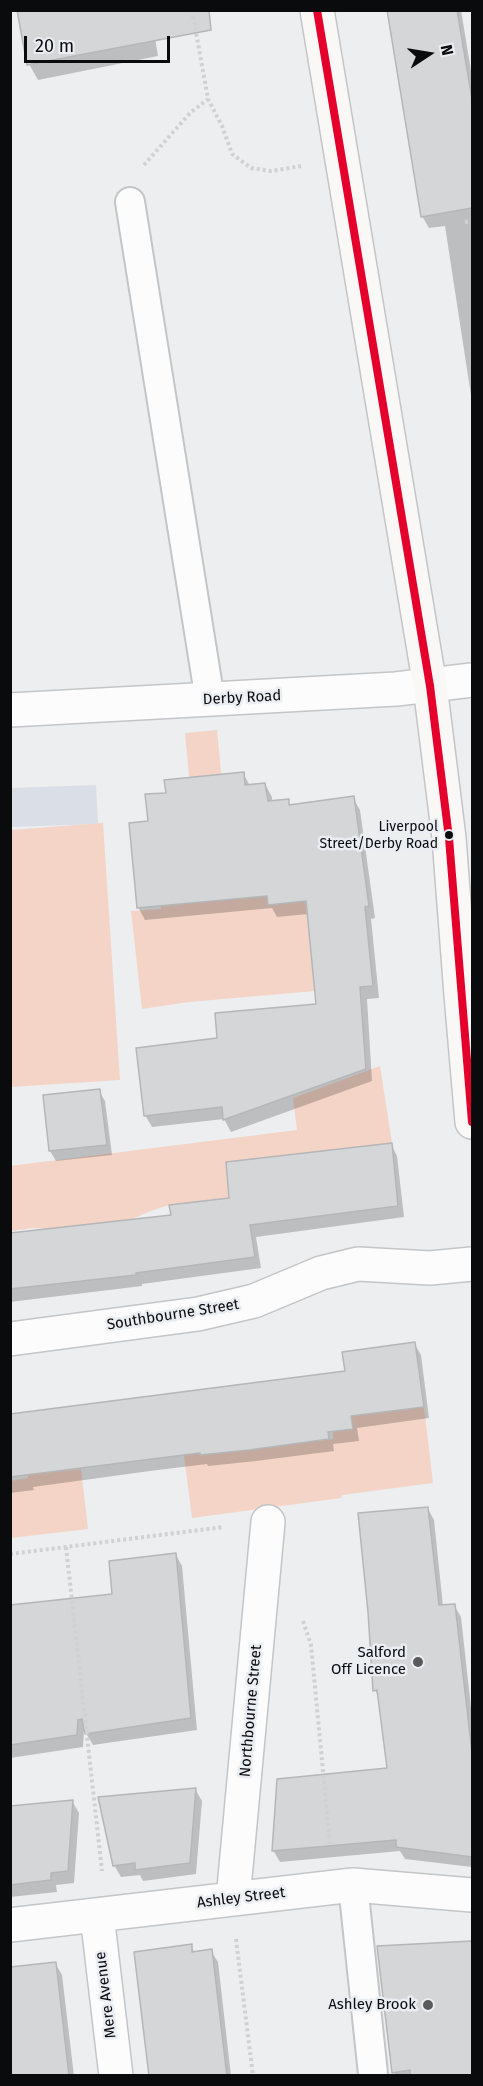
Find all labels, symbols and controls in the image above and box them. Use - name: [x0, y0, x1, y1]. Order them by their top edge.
- scale bar: [27, 24, 172, 62]
- north arrow: [399, 24, 459, 84]
- text: 20 m: [35, 35, 74, 57]
- text: N: [437, 43, 457, 57]
- street label: Derby Road: [202, 687, 282, 709]
- place label: Liverpool Street/Derby Road: [320, 819, 438, 852]
- marker: Liverpool Street/Derby Road: [443, 829, 455, 841]
- street label: Southbourne Street: [106, 1296, 240, 1334]
- street label: Northbourne Street: [236, 1644, 266, 1778]
- place label: Salford Off Licence: [331, 1644, 406, 1679]
- marker: Salford Off Licence: [411, 1655, 425, 1669]
- street label: Ashley Street: [196, 1884, 286, 1912]
- street label: Mere Avenue: [92, 1951, 120, 2039]
- place label: Ashley Brook: [328, 1996, 416, 2014]
- marker: Ashley Brook: [421, 1998, 435, 2012]

